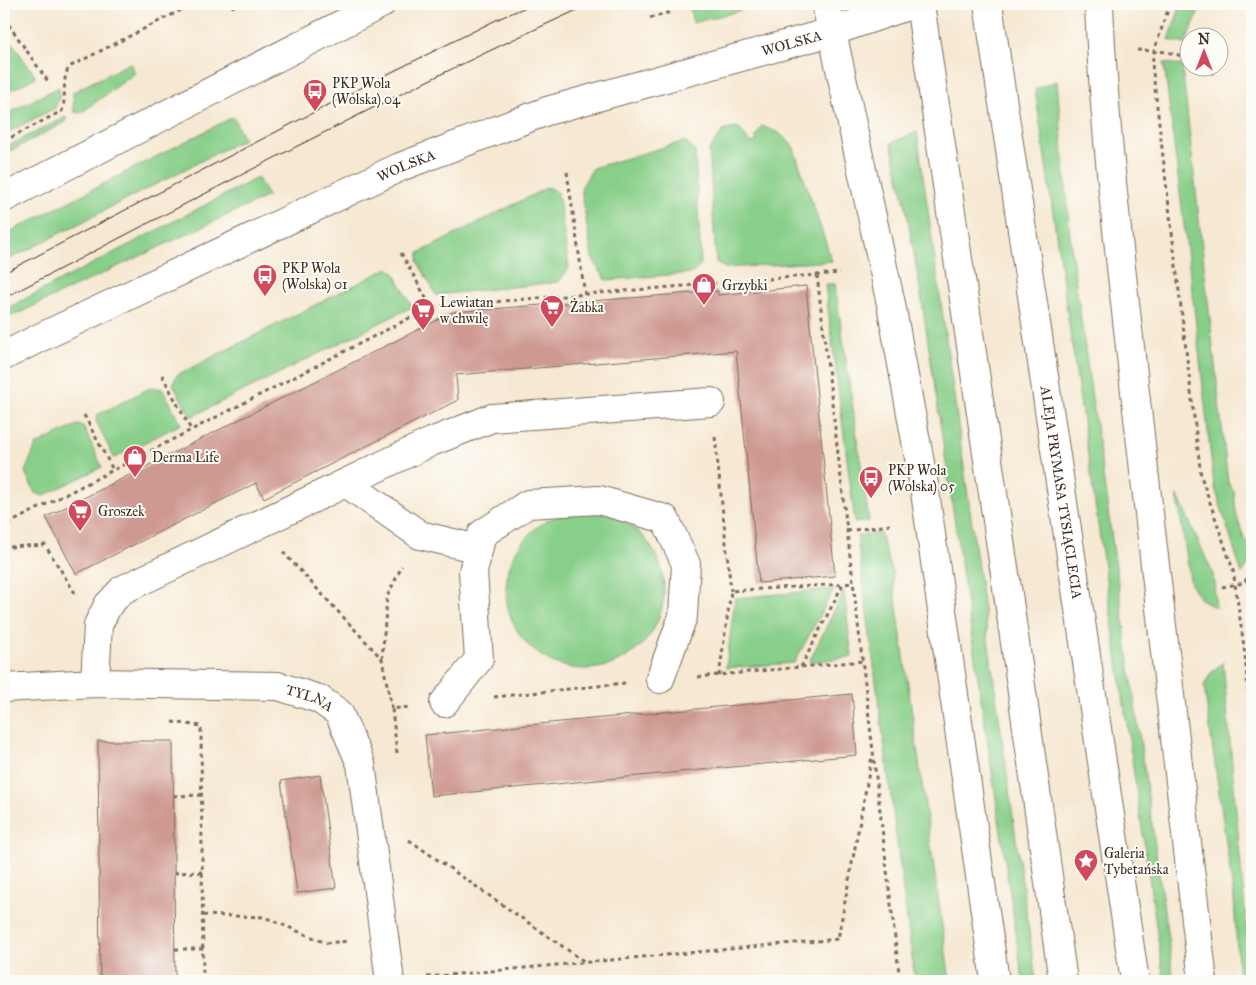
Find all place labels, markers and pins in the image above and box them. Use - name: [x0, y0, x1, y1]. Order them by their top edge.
- place label: PKP Wola (Wolska) 04: [332, 75, 401, 109]
- bus stop icon: PKP Wola (Wolska) 04: [302, 78, 328, 112]
- place label: PKP Wola (Wolska) 01: [282, 260, 348, 294]
- bus stop icon: PKP Wola (Wolska) 01: [252, 263, 278, 297]
- shop icon: Grzybki: [691, 272, 717, 306]
- place label: Grzybki: [722, 277, 768, 294]
- place label: Lewiatan w chwilę: [440, 294, 494, 327]
- supermarket icon: Żabka: [539, 294, 565, 328]
- supermarket icon: Lewiatan w chwilę: [410, 297, 436, 331]
- place label: Żabka: [570, 298, 604, 316]
- shop icon: Derma Life: [122, 444, 148, 478]
- place label: Derma Life: [152, 449, 220, 466]
- place label: PKP Wola (Wolska) 05: [888, 462, 955, 496]
- bus stop icon: PKP Wola (Wolska) 05: [858, 465, 884, 499]
- supermarket icon: Groszek: [67, 498, 93, 532]
- place label: Groszek: [98, 503, 145, 520]
- place label: Galeria Tybetańska: [1104, 845, 1169, 878]
- place icon: Galeria Tybetańska: [1073, 848, 1099, 882]

